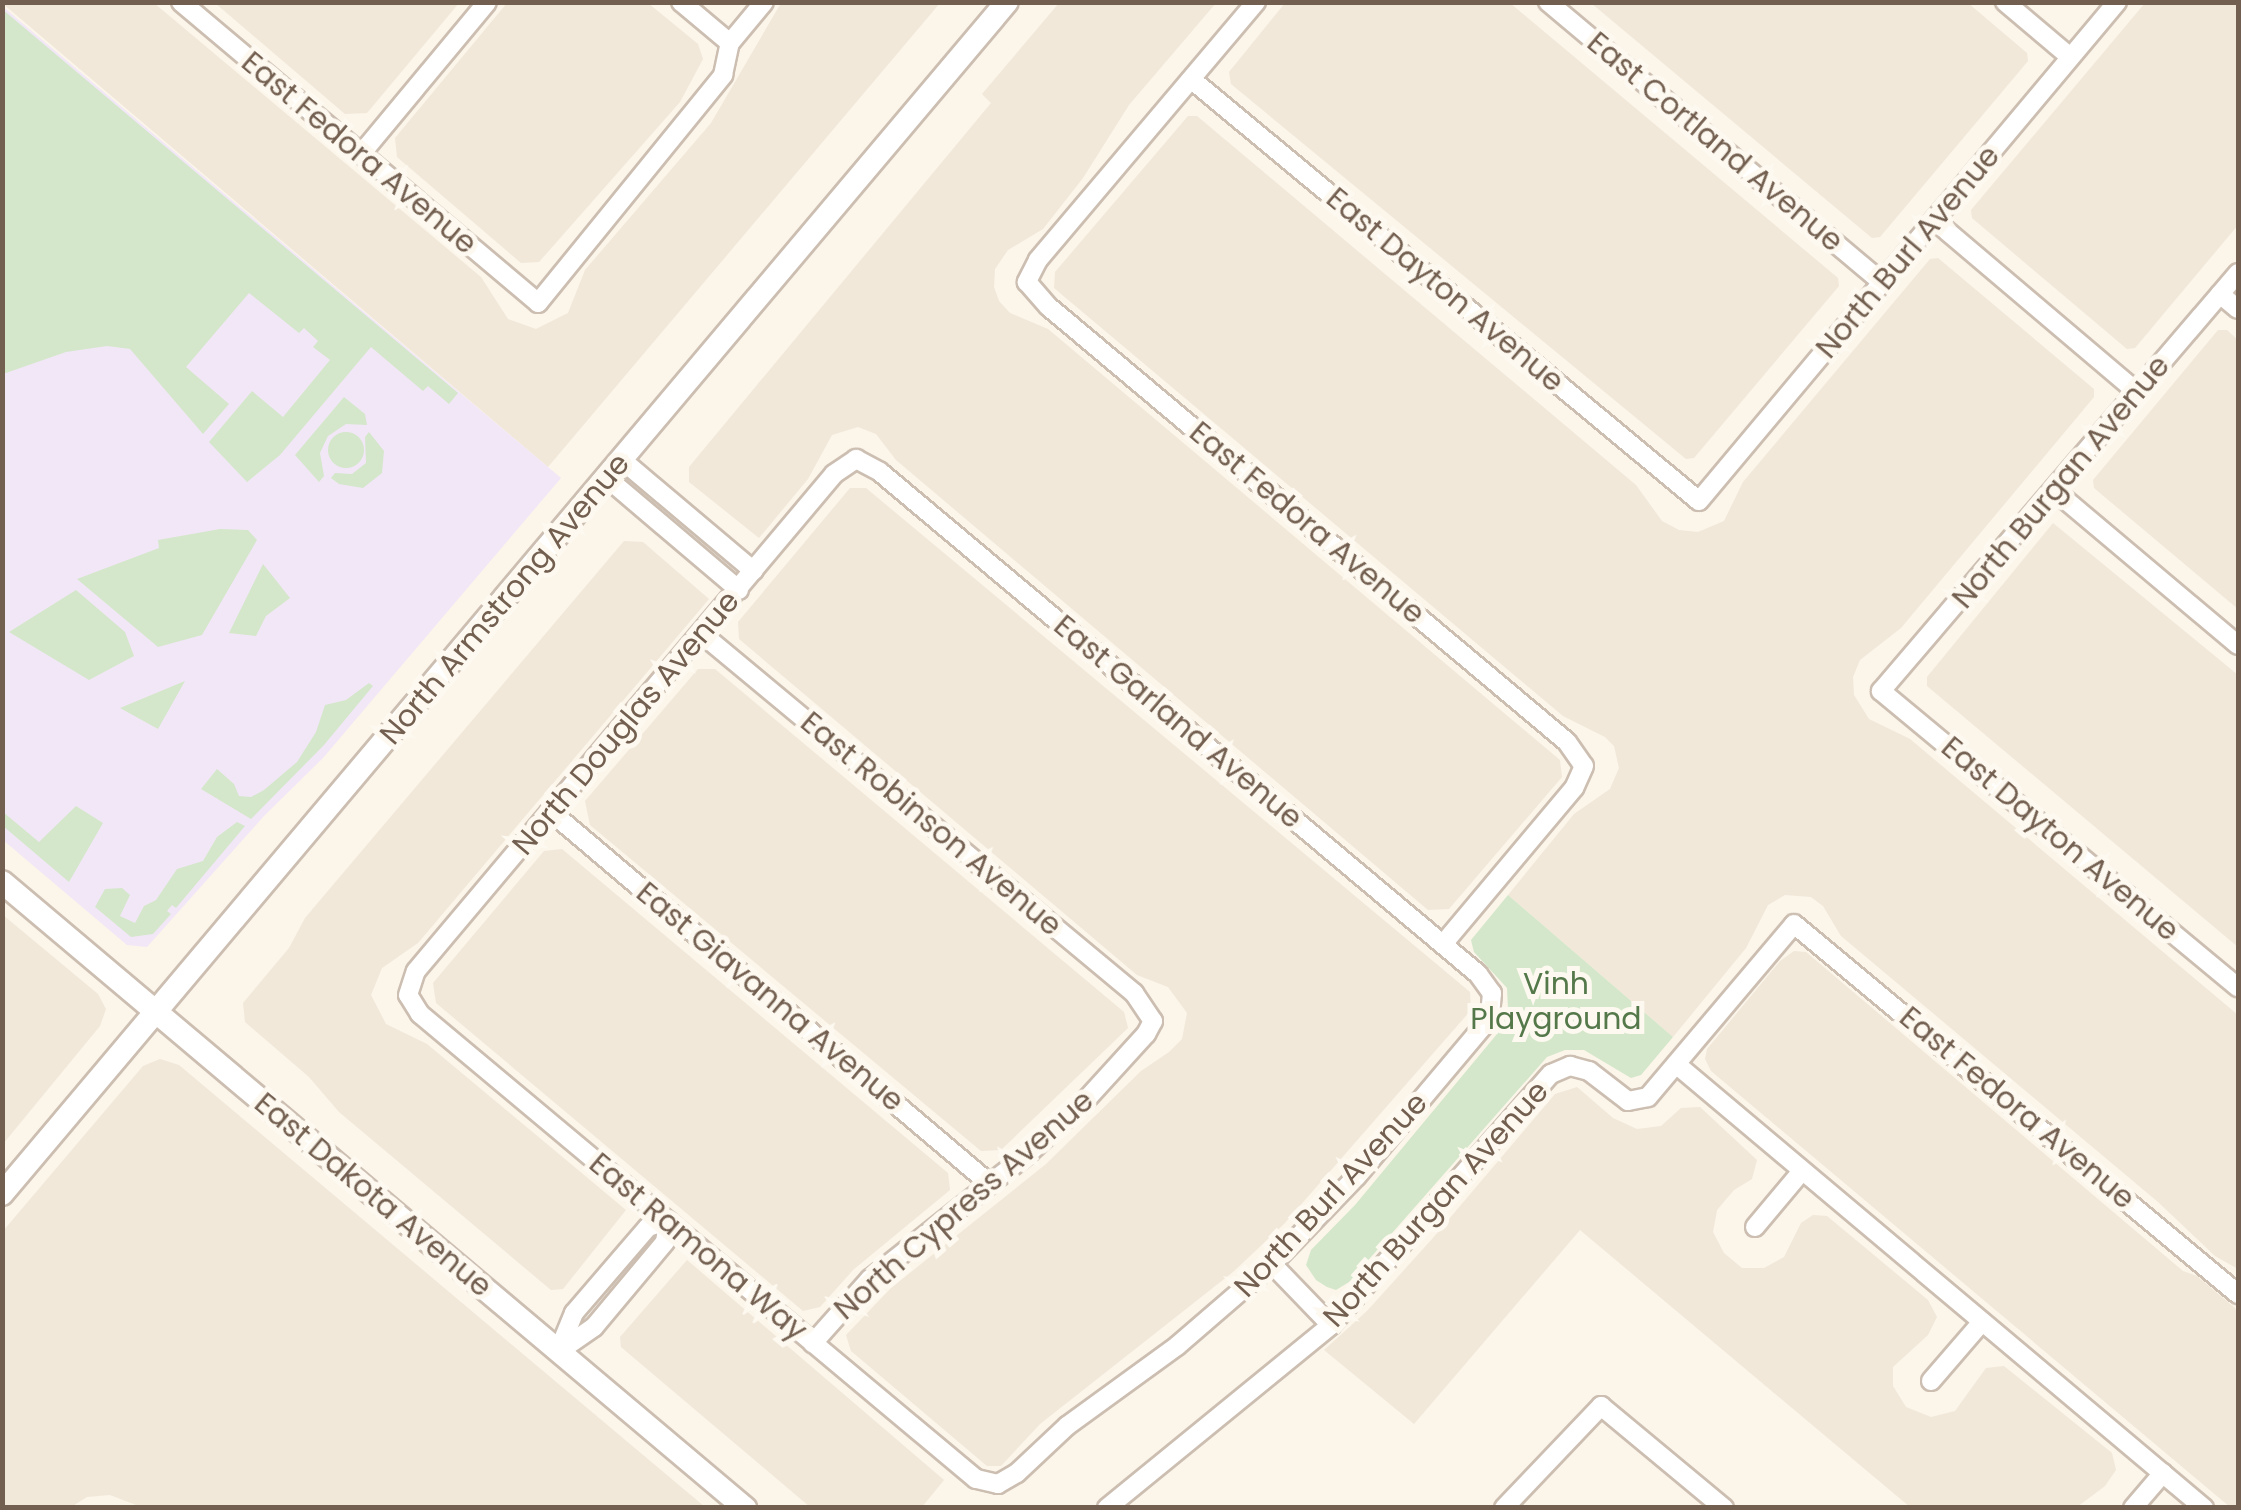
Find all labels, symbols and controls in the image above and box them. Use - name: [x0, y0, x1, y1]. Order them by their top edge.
- street label: East Cortland Avenue: [1580, 25, 1850, 259]
- street label: East Fedora Avenue: [234, 44, 484, 262]
- street label: North Burl Avenue: [1809, 138, 2007, 366]
- street label: East Dayton Avenue: [1319, 180, 1571, 400]
- street label: North Burgan Avenue: [1945, 348, 2177, 616]
- street label: East Fedora Avenue: [1182, 414, 1432, 632]
- street label: North Armstrong Avenue: [373, 446, 637, 752]
- street label: North Douglas Avenue: [505, 584, 747, 862]
- street label: East Garland Avenue: [1047, 608, 1309, 836]
- street label: East Robinson Avenue: [793, 704, 1069, 944]
- street label: East Dayton Avenue: [1934, 729, 2186, 949]
- street label: East Giavanna Avenue: [629, 875, 911, 1119]
- park label: Vinh Playground: [1470, 966, 1642, 1036]
- street label: East Fedora Avenue: [1892, 999, 2142, 1217]
- street label: North Burgan Avenue: [1316, 1073, 1556, 1335]
- street label: North Cypress Avenue: [827, 1083, 1101, 1327]
- street label: East Dakota Avenue: [247, 1085, 499, 1305]
- street label: North Burl Avenue: [1227, 1085, 1435, 1305]
- street label: East Ramona Way: [582, 1146, 814, 1348]

